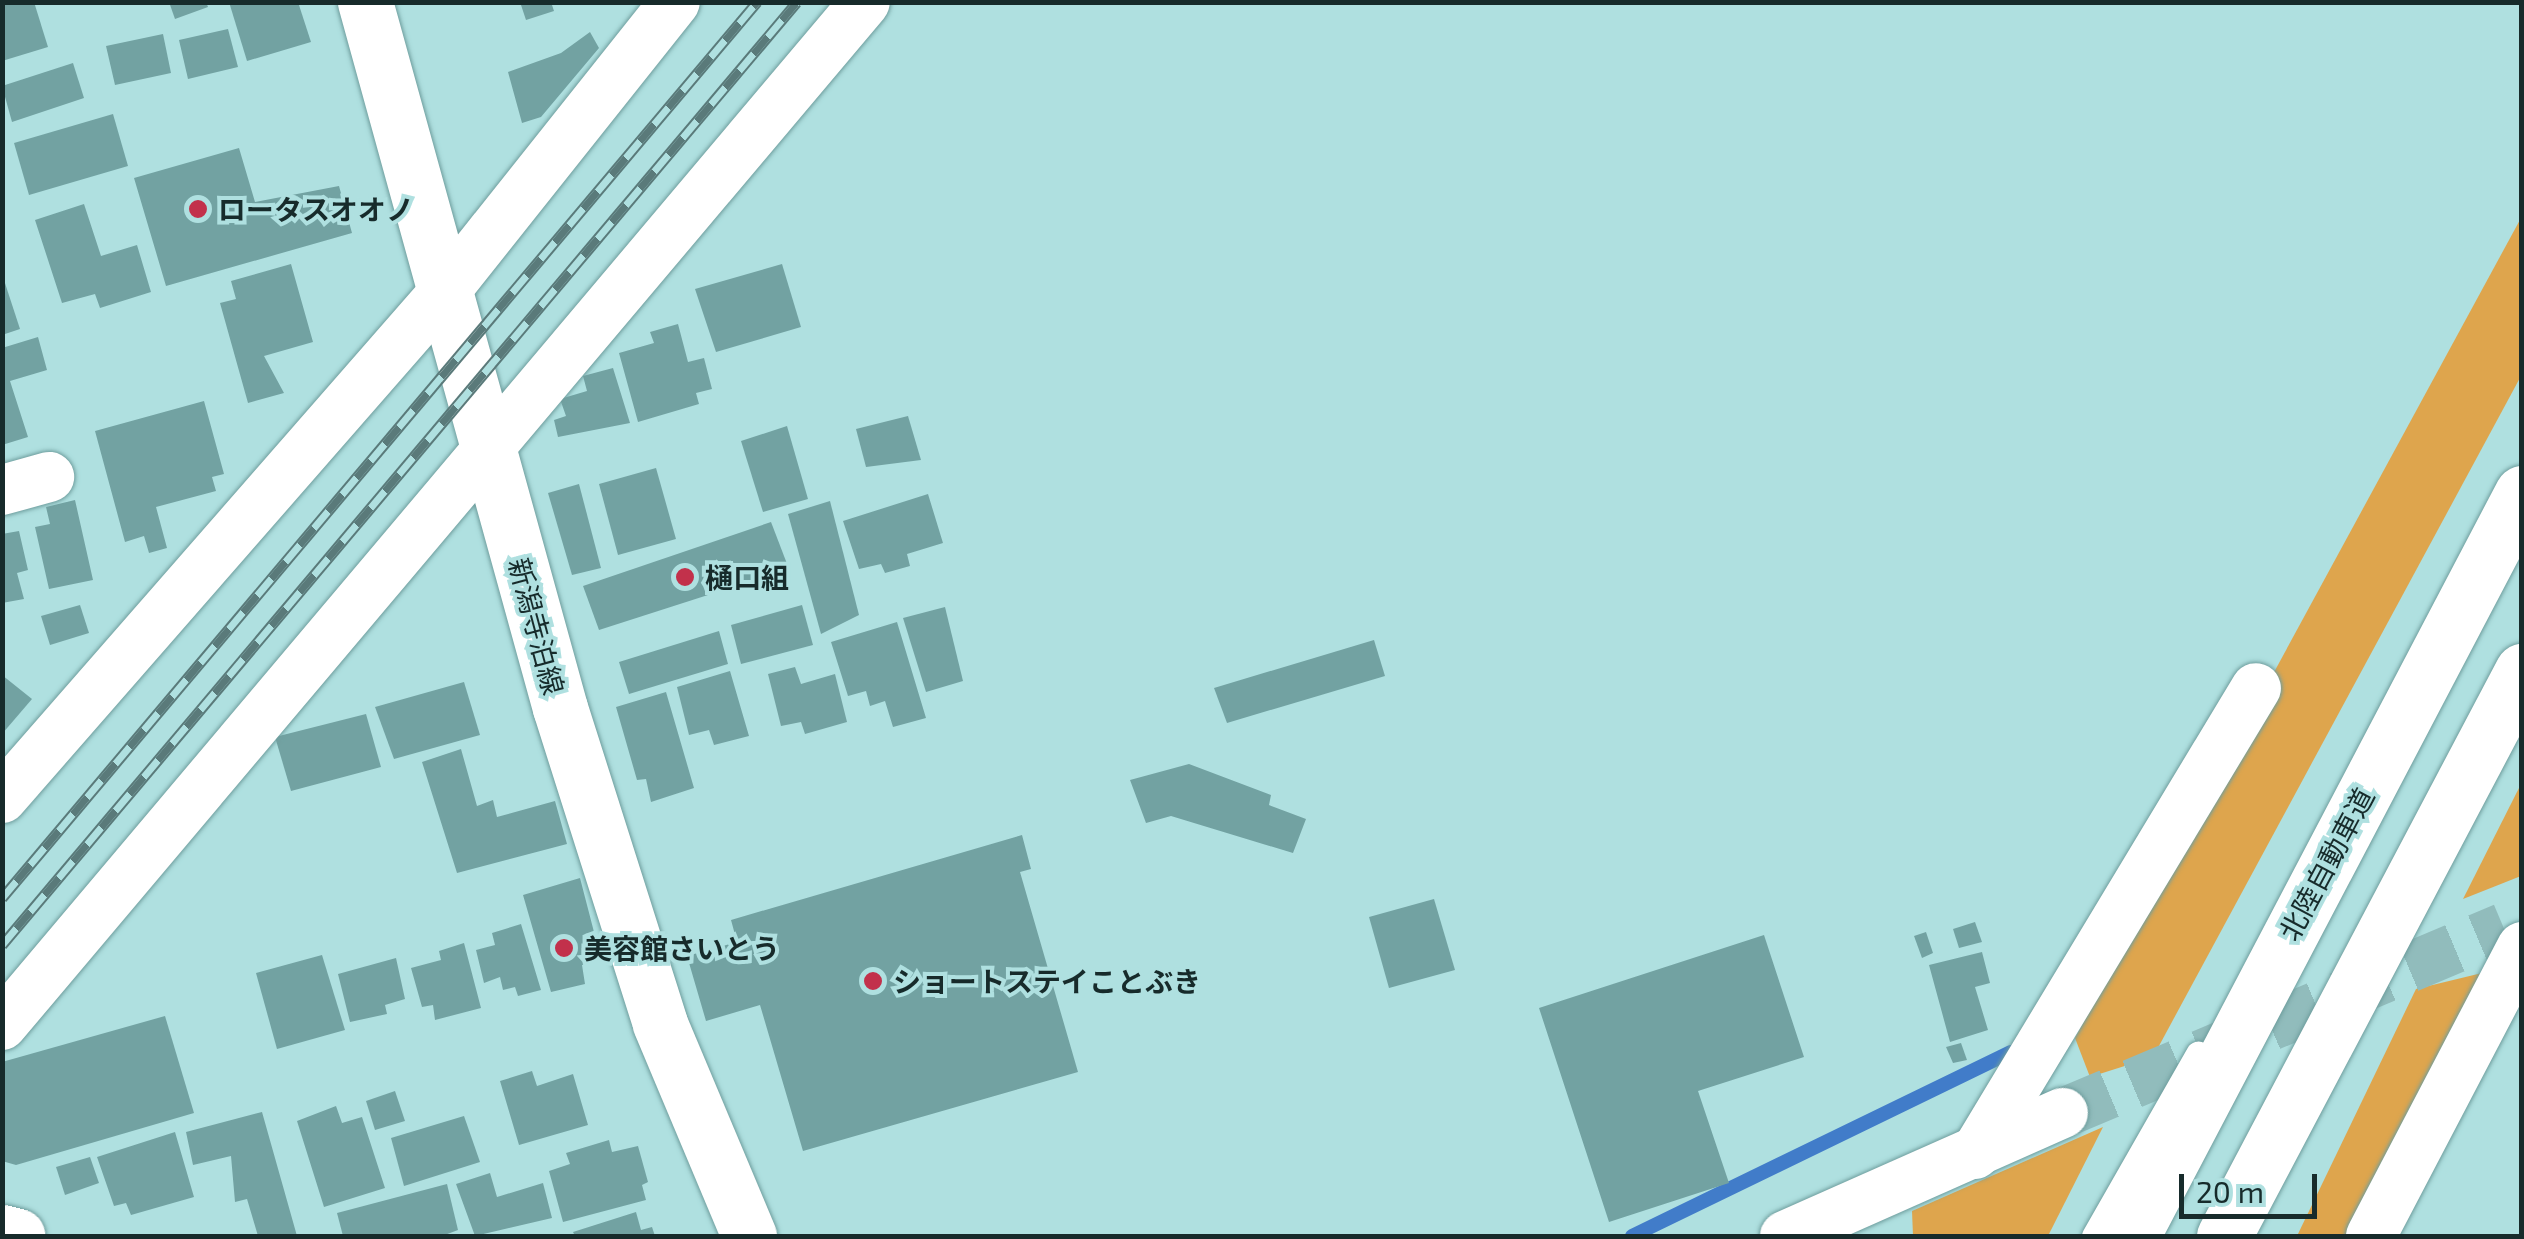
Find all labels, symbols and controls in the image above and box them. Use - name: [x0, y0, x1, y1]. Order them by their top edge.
- place label: ロータスオオノ: [218, 192, 414, 226]
- marker: ロータスオオノ: [187, 198, 209, 220]
- street label: 新潟寺泊線: [503, 554, 571, 698]
- place label: 樋口組: [705, 560, 789, 594]
- marker: 樋口組: [674, 566, 696, 588]
- street label: 北陸自動車道: [2272, 782, 2380, 946]
- place label: 美容館さいとう: [584, 931, 780, 965]
- marker: 美容館さいとう: [553, 937, 575, 959]
- place label: ショートステイことぶき: [893, 964, 1201, 998]
- marker: ショートステイことぶき: [862, 970, 884, 992]
- scale bar: [2184, 1154, 2322, 1216]
- text: 20 m: [2196, 1173, 2264, 1209]

